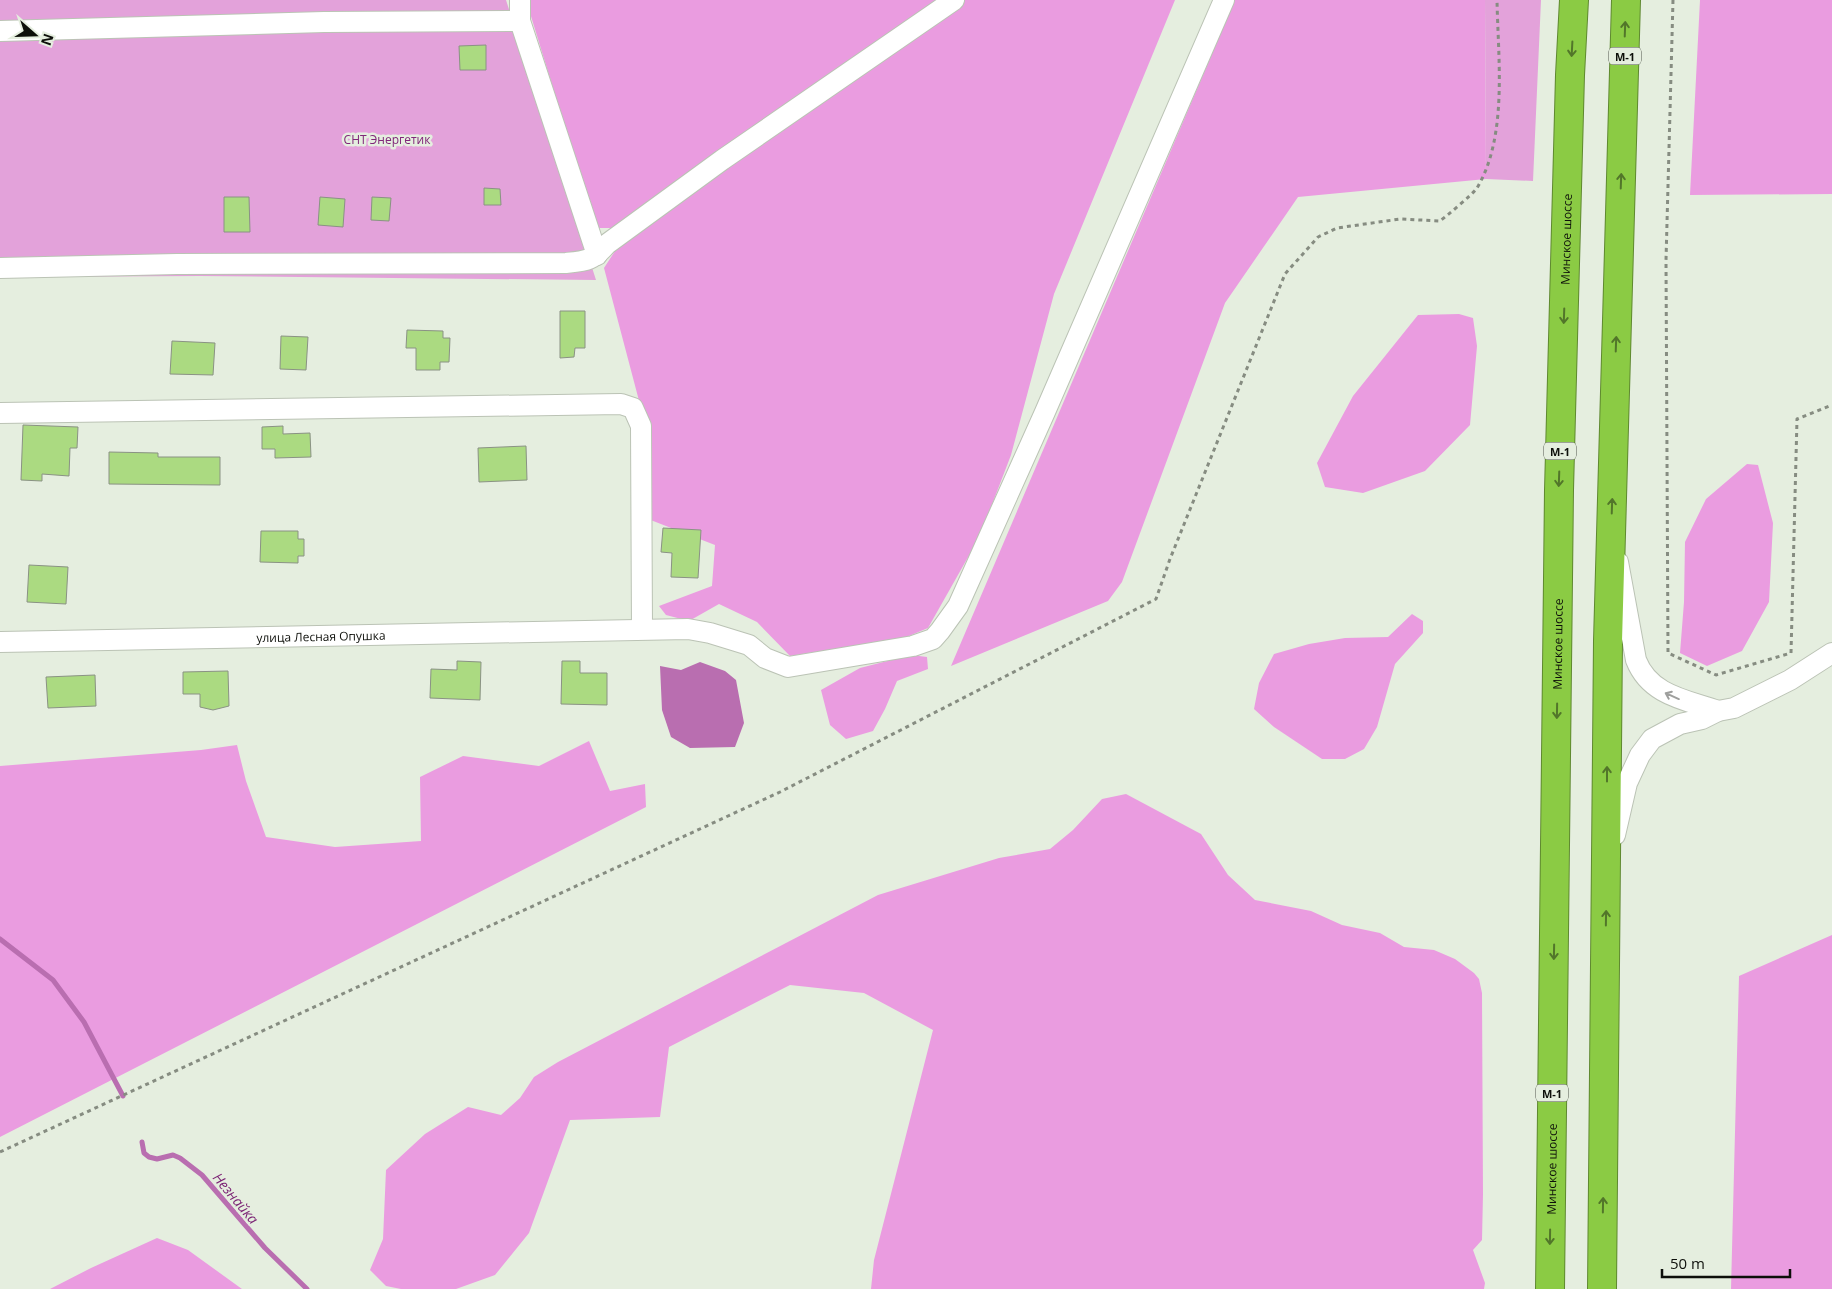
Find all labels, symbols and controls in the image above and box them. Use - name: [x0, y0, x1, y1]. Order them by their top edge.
- north arrow: [10, 10, 60, 60]
- one-way arrow: [1621, 22, 1630, 38]
- text: N: [37, 31, 59, 48]
- one-way arrow: [1567, 40, 1576, 56]
- road number: М-1: [1609, 48, 1641, 64]
- park label: СНТ Энергетик: [344, 131, 431, 148]
- one-way arrow: [1616, 174, 1626, 190]
- street label: Минское шоссе: [1556, 193, 1575, 285]
- one-way arrow: [1559, 308, 1569, 324]
- one-way arrow: [1612, 336, 1621, 352]
- road number: М-1: [1544, 442, 1576, 460]
- one-way arrow: [1555, 470, 1564, 486]
- one-way arrow: [1607, 498, 1616, 514]
- street label: Минское шоссе: [1548, 598, 1566, 690]
- street label: улица Лесная Опушка: [256, 626, 386, 646]
- one-way arrow: [1665, 691, 1680, 701]
- one-way arrow: [1552, 702, 1562, 719]
- one-way arrow: [1602, 766, 1612, 782]
- one-way arrow: [1601, 910, 1611, 926]
- one-way arrow: [1549, 943, 1559, 959]
- road number: М-1: [1536, 1084, 1568, 1102]
- street label: Минское шоссе: [1542, 1123, 1560, 1215]
- water label: Незнайка: [209, 1168, 263, 1228]
- one-way arrow: [1598, 1198, 1608, 1214]
- one-way arrow: [1546, 1228, 1555, 1244]
- scale bar: [1662, 1246, 1790, 1278]
- text: 50 m: [1670, 1253, 1705, 1273]

